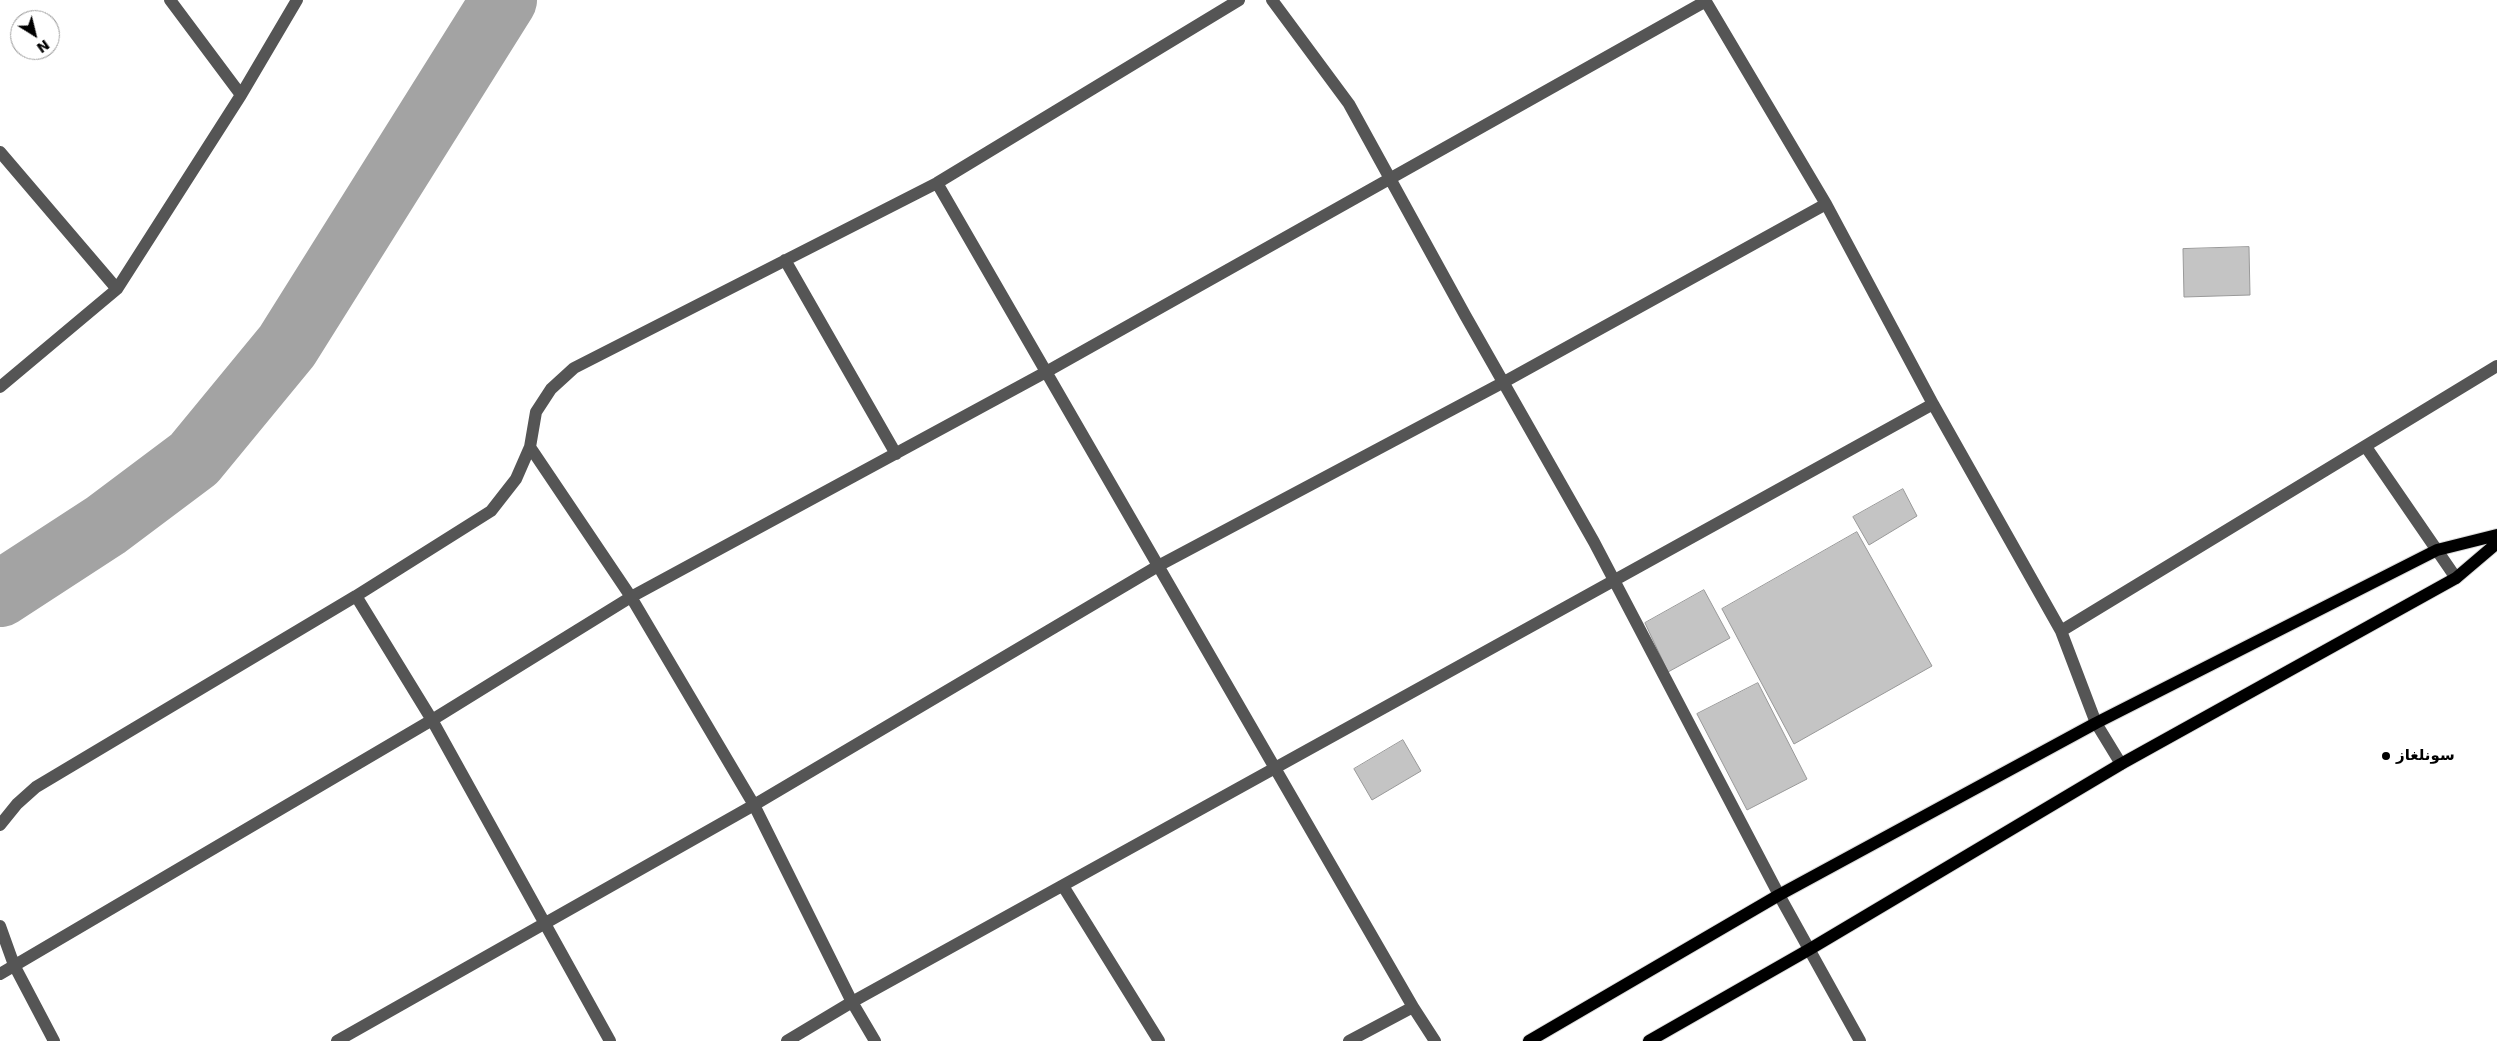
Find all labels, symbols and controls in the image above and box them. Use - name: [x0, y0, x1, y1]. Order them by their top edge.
- north arrow: [10, 10, 60, 60]
- text: N: [34, 36, 53, 56]
- place label: سونلغاز: [2396, 747, 2455, 765]
- marker: سونلغاز: [2380, 750, 2392, 762]

